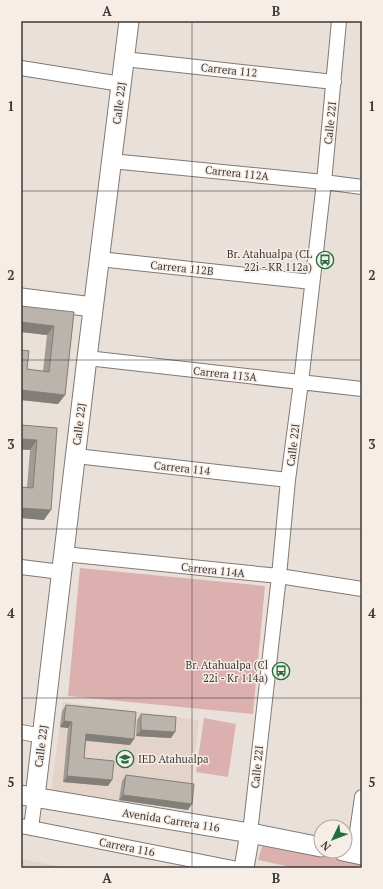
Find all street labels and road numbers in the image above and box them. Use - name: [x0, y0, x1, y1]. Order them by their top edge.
- street label: Carrera 112: [200, 60, 258, 80]
- street label: Calle 22J: [109, 81, 129, 125]
- street label: Calle 22I: [321, 101, 339, 145]
- street label: Carrera 112A: [204, 163, 270, 183]
- street label: Carrera 112B: [150, 258, 214, 278]
- street label: Carrera 113A: [192, 364, 258, 384]
- street label: Calle 22J: [69, 402, 89, 446]
- street label: Calle 22I: [283, 423, 303, 467]
- street label: Carrera 114: [153, 458, 211, 478]
- street label: Carrera 114A: [180, 560, 246, 580]
- street label: Calle 22J: [31, 724, 51, 768]
- street label: Calle 22I: [248, 745, 266, 789]
- street label: Avenida Carrera 116: [121, 805, 221, 835]
- street label: Carrera 116: [98, 835, 156, 859]

